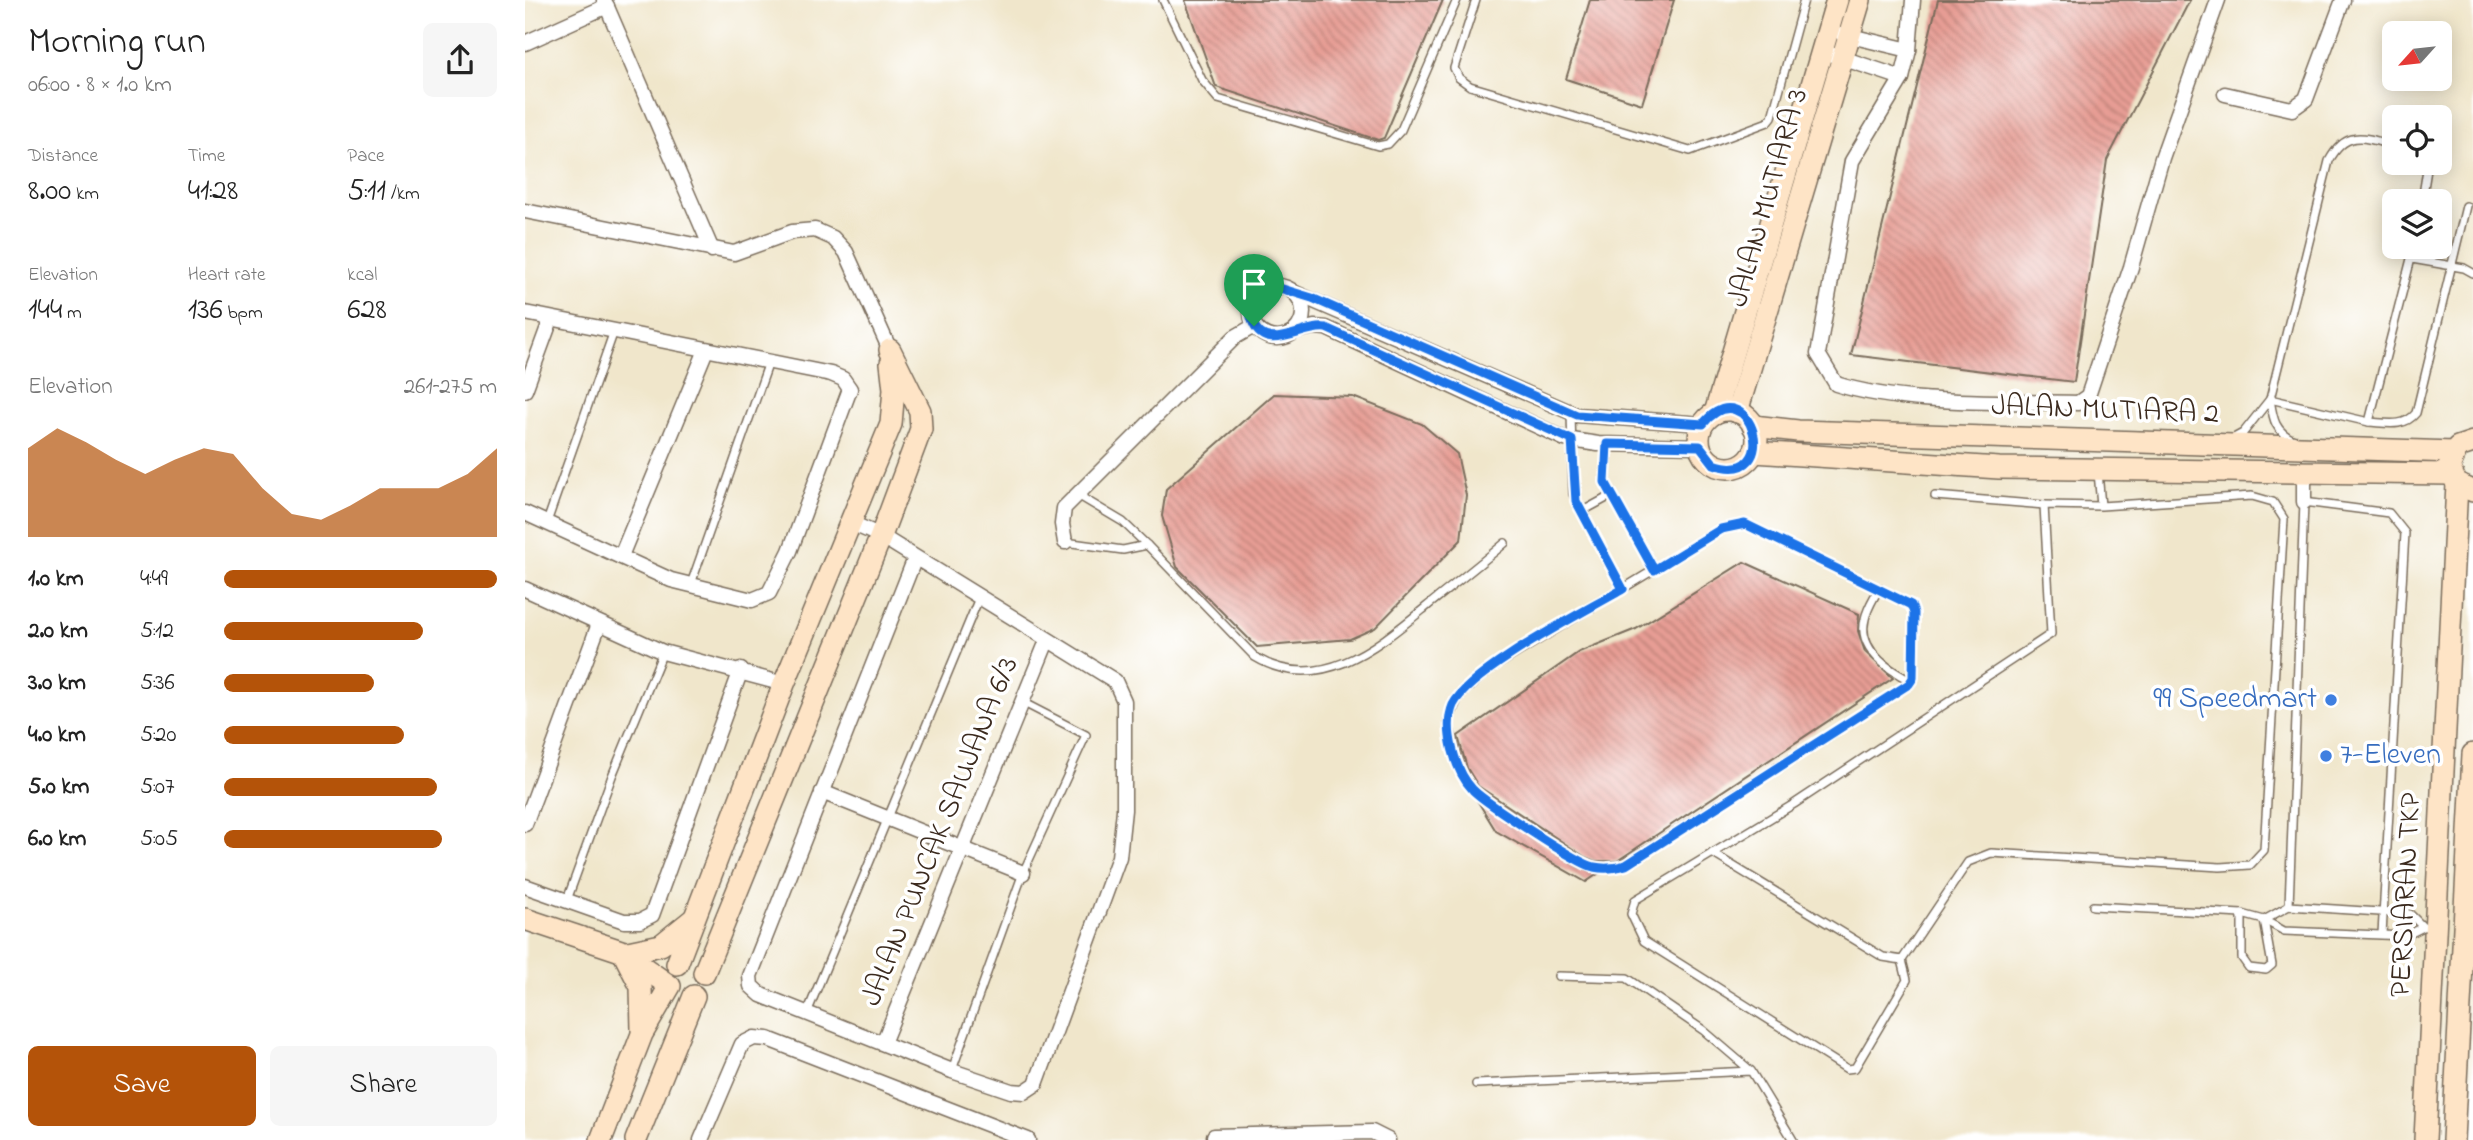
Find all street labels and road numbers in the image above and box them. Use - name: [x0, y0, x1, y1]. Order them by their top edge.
- street label: JALAN MUTIARA 3: [1717, 84, 1821, 312]
- street label: JALAN MUTIARA 2: [1990, 385, 2220, 437]
- street label: JALAN PUNCAK SAUJANA 6/3: [851, 651, 1031, 1013]
- street label: PERSIARAN TKP: [2380, 791, 2434, 999]

